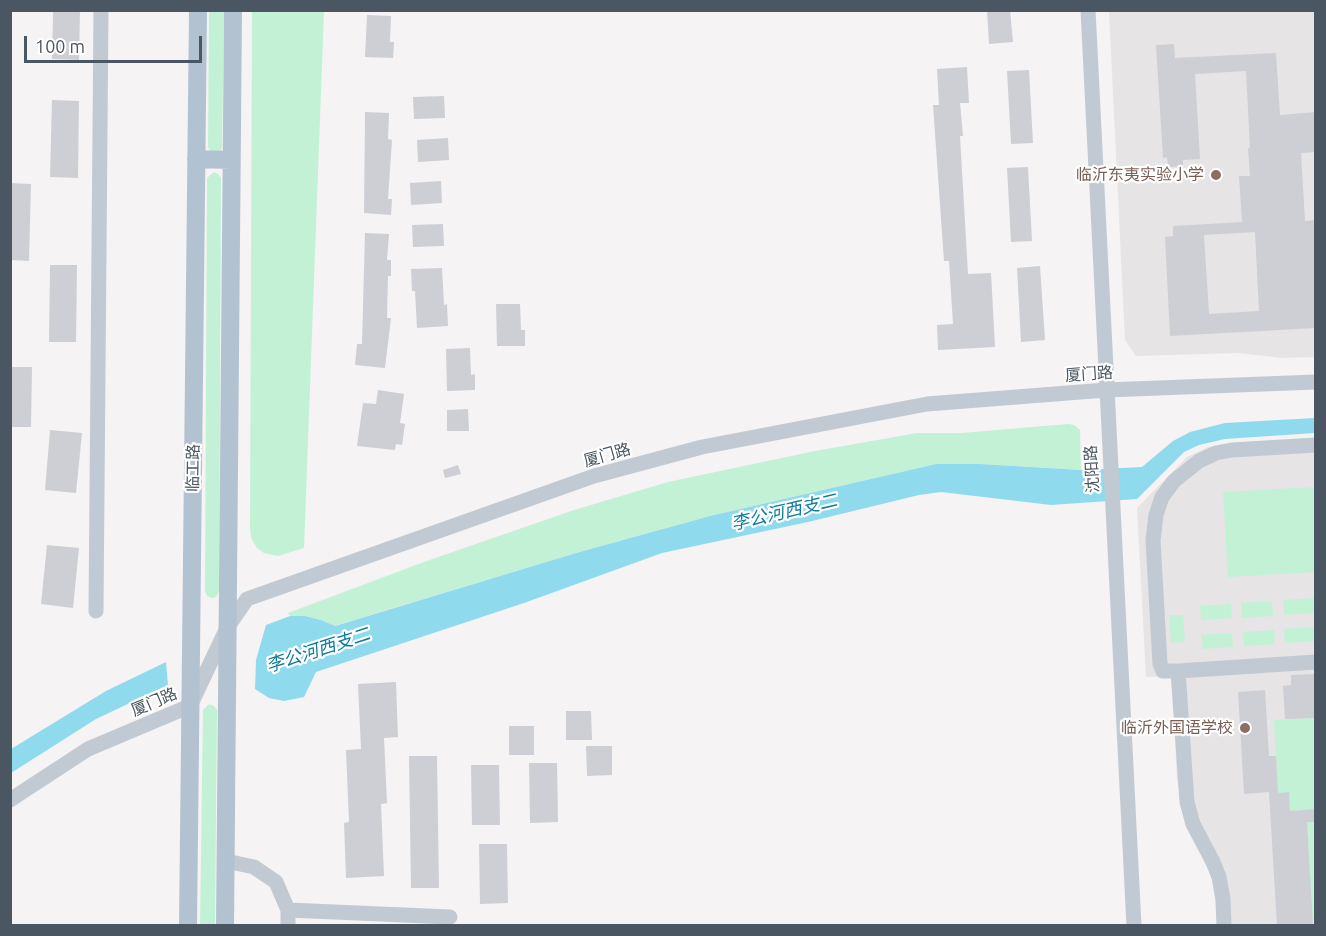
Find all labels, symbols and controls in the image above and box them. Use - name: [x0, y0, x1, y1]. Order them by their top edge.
- scale bar: [27, 24, 206, 62]
- text: 100 m: [35, 36, 85, 56]
- place label: 临沂东夷实验小学: [1076, 165, 1204, 185]
- marker: 临沂东夷实验小学: [1209, 168, 1223, 182]
- street label: 厦门路: [1064, 363, 1114, 385]
- street label: 厦门路: [581, 439, 633, 471]
- street label: 临工路: [183, 444, 203, 492]
- street label: 沈阳路: [1081, 445, 1103, 493]
- water label: 李公河西支二: [729, 489, 839, 535]
- water label: 李公河西支二: [263, 623, 373, 677]
- street label: 厦门路: [128, 684, 180, 720]
- place label: 临沂外国语学校: [1121, 718, 1233, 738]
- marker: 临沂外国语学校: [1238, 721, 1252, 735]

